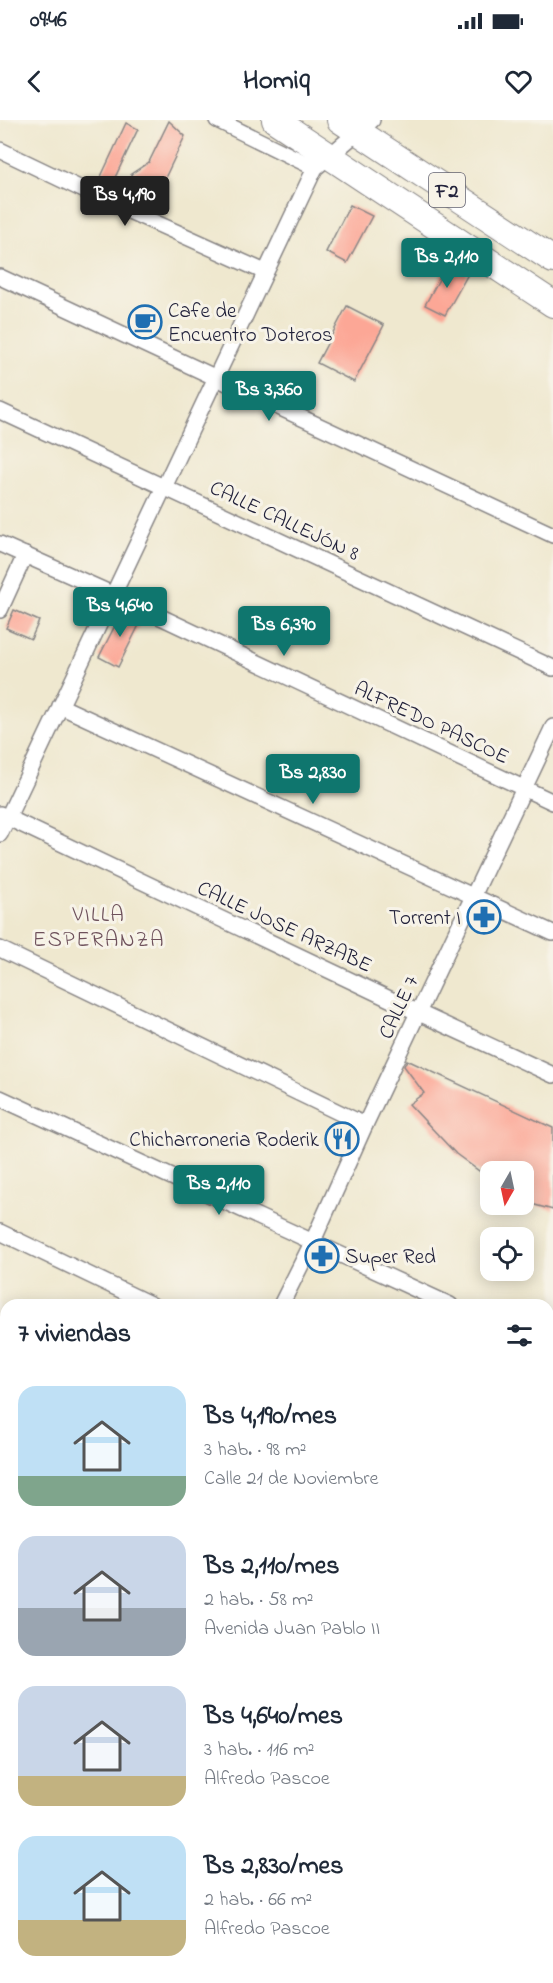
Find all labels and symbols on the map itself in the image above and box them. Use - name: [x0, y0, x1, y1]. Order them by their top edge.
- road number: F2: [429, 173, 465, 207]
- pin: Bs 4,190: [63, 176, 187, 227]
- pin: Bs 2,110: [385, 238, 509, 289]
- place label: Cafe de Encuentro Doteros: [168, 297, 333, 351]
- cafe icon: Cafe de Encuentro Doteros: [127, 304, 163, 340]
- pin: Bs 3,360: [207, 371, 331, 422]
- street label: CALLE CALLEJÓN 8: [204, 474, 364, 570]
- pin: Bs 4,640: [58, 587, 182, 638]
- pin: Bs 6,390: [222, 606, 346, 657]
- street label: ALFREDO PASCOE: [349, 675, 514, 773]
- pin: Bs 2,830: [251, 754, 375, 805]
- street label: CALLE JOSE ARZABE: [192, 874, 376, 982]
- pharmacy icon: Torrent I: [466, 899, 502, 935]
- district label: VILLA ESPERANZA: [33, 900, 165, 957]
- place label: Torrent I: [389, 904, 461, 934]
- street label: CALLE 7: [372, 971, 428, 1044]
- restaurant icon: Chicharroneria Roderik: [324, 1121, 360, 1157]
- place label: Chicharroneria Roderik: [129, 1126, 320, 1156]
- north arrow: [480, 1161, 534, 1215]
- pin: Bs 2,110: [157, 1165, 281, 1216]
- pharmacy icon: Super Red: [304, 1238, 340, 1274]
- place label: Super Red: [345, 1243, 436, 1273]

